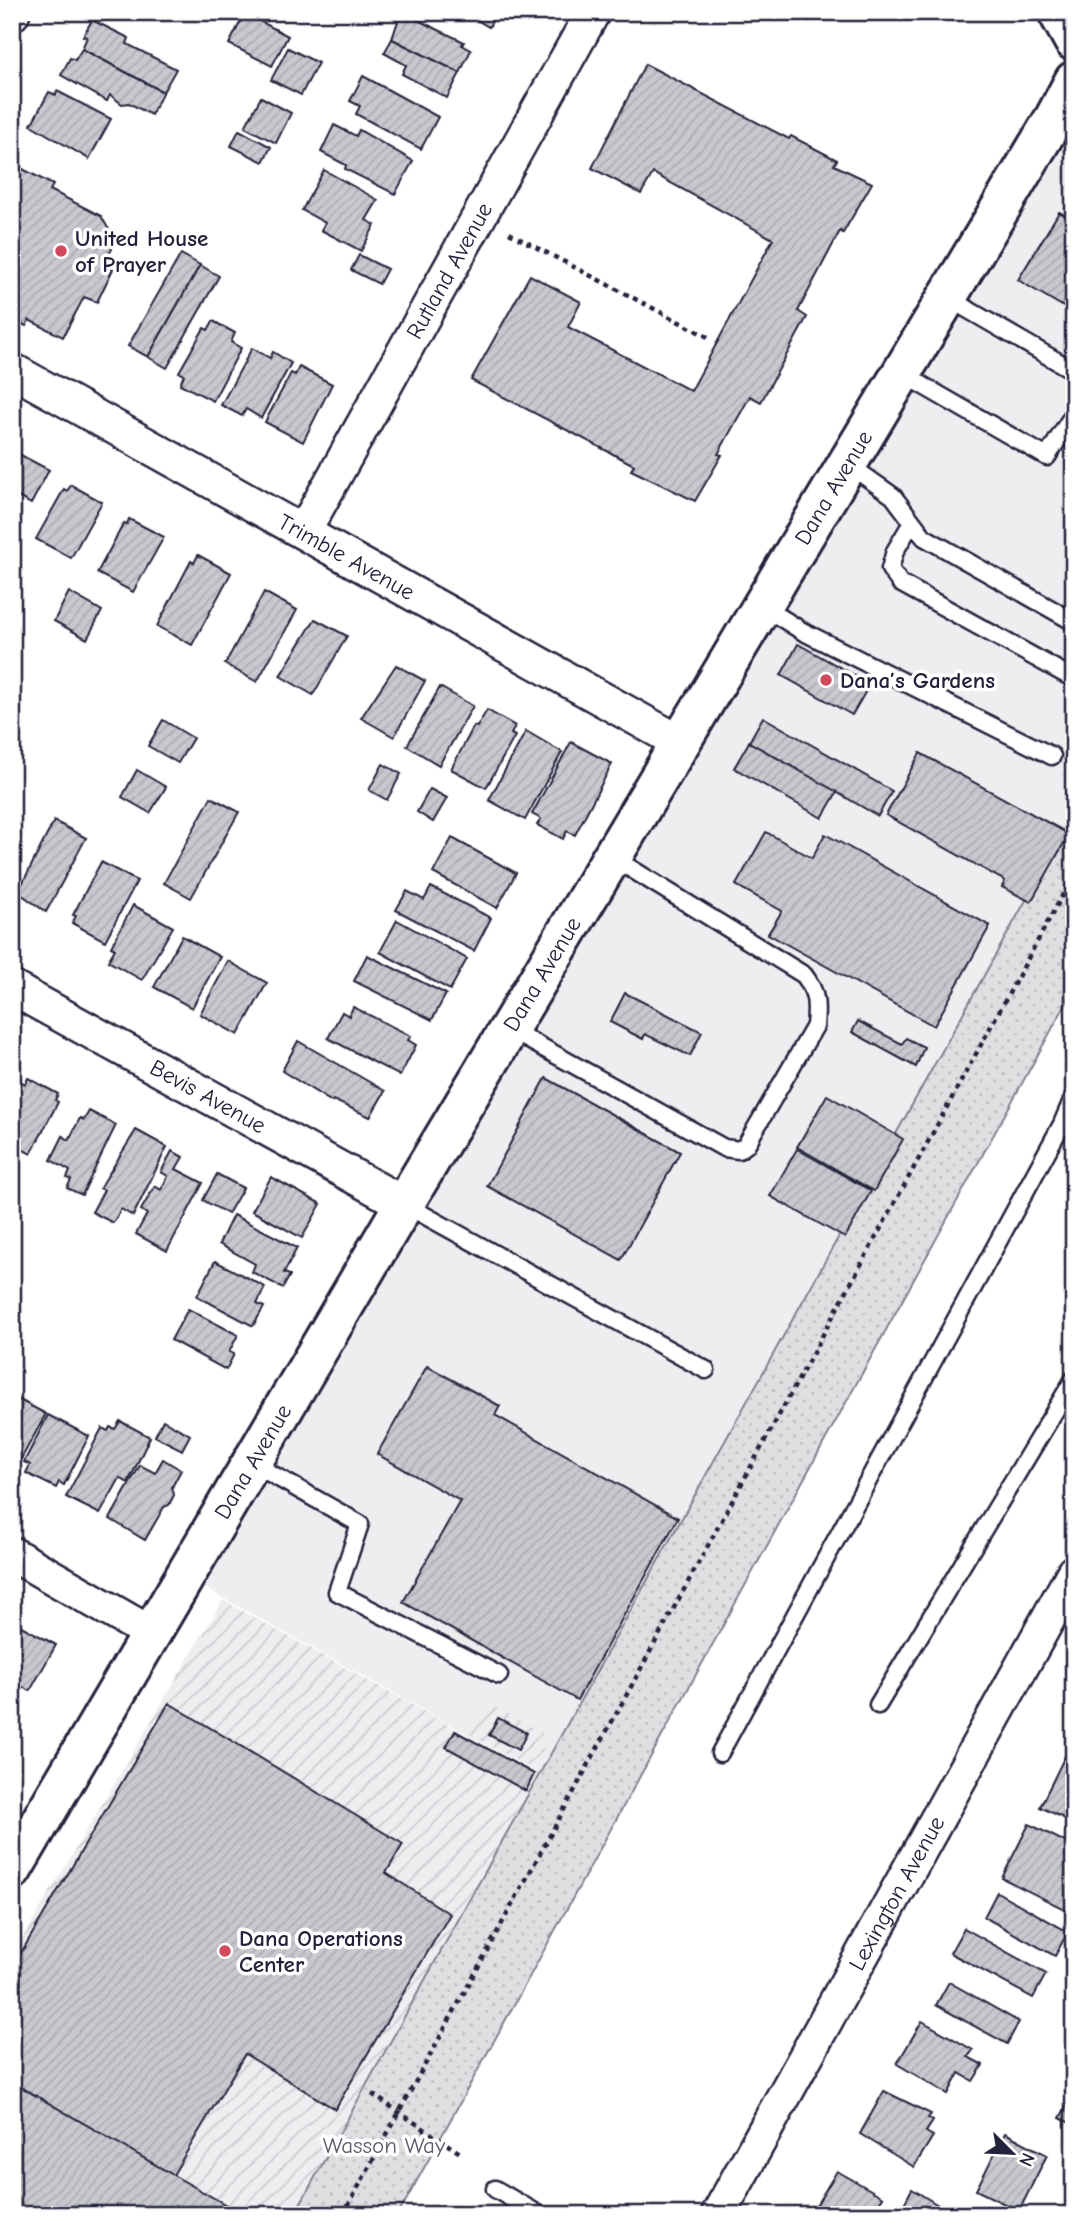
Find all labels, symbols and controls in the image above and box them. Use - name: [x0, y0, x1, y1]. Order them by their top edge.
- street label: Rutland Avenue: [400, 198, 498, 343]
- place label: United House of Prayer: [75, 225, 208, 278]
- marker: United House of Prayer: [53, 243, 69, 259]
- street label: Dana Avenue: [788, 425, 878, 550]
- street label: Trimble Avenue: [274, 508, 420, 605]
- place label: Dana’s Gardens: [840, 667, 995, 694]
- marker: Dana’s Gardens: [818, 672, 834, 688]
- street label: Dana Avenue: [497, 912, 586, 1036]
- street label: Bevis Avenue: [146, 1053, 271, 1139]
- street label: Dana Avenue: [208, 1399, 297, 1524]
- street label: Lexington Avenue: [843, 1811, 950, 1975]
- place label: Dana Operations Center: [239, 1925, 403, 1978]
- marker: Dana Operations Center: [217, 1943, 233, 1959]
- north arrow: [978, 2118, 1048, 2188]
- park label: Wasson Way: [323, 2132, 446, 2159]
- text: N: [1014, 2149, 1039, 2170]

